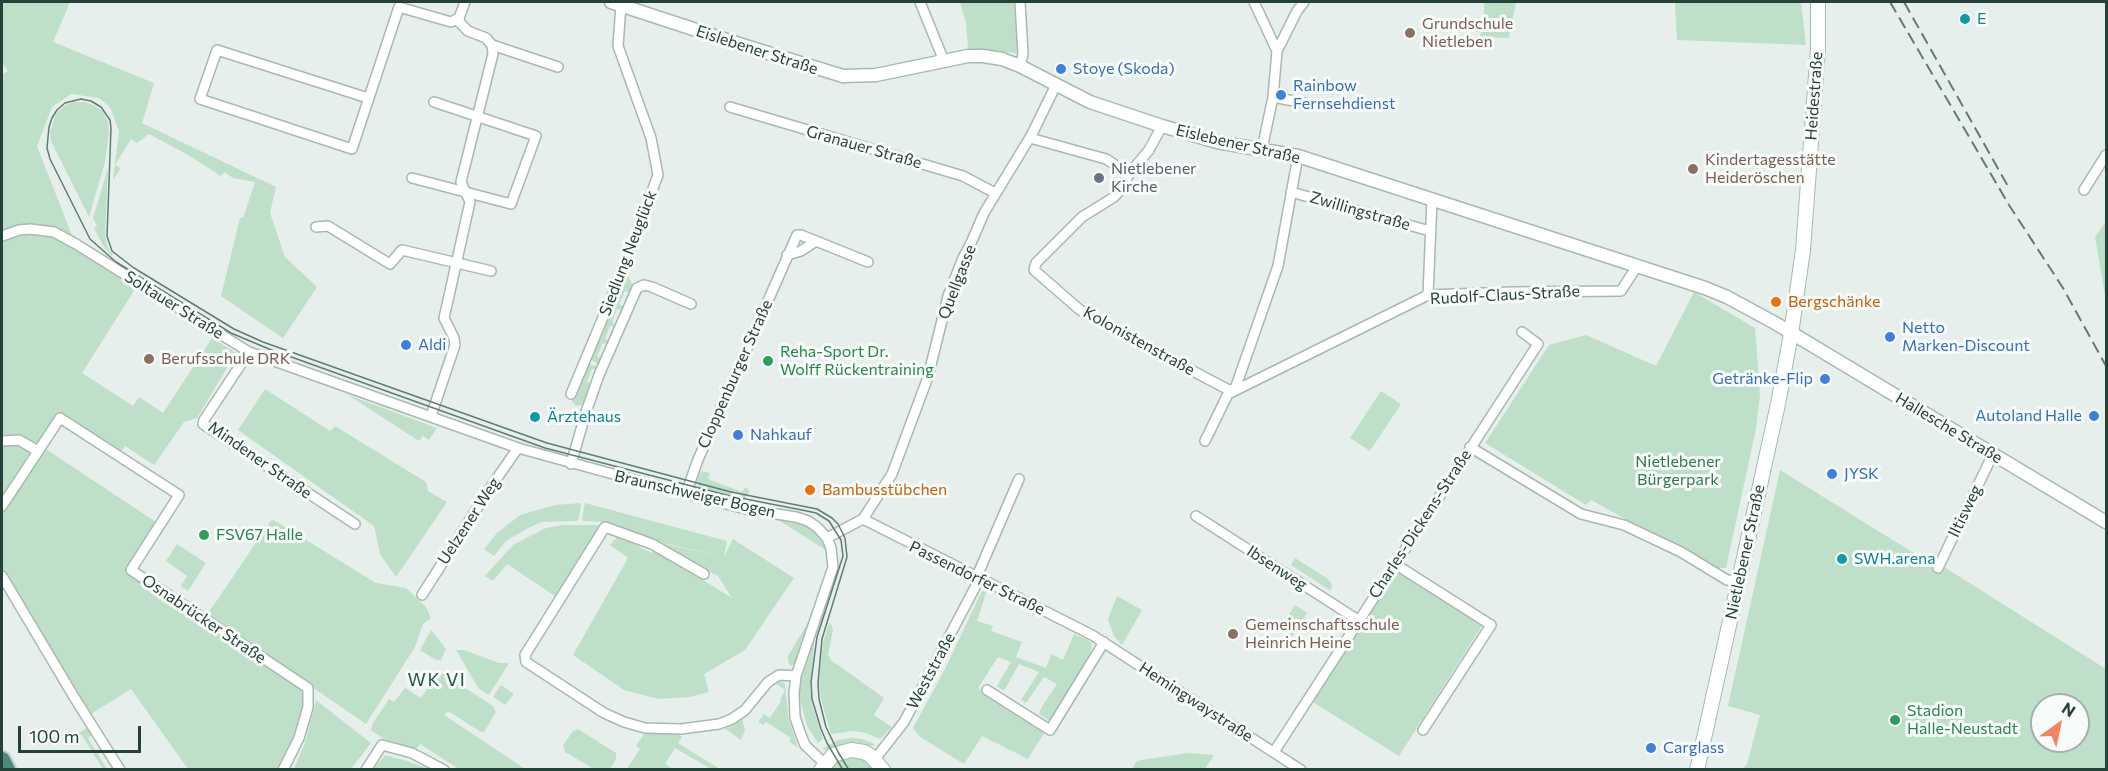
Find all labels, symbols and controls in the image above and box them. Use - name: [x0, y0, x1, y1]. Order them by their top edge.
- place label: E: [1977, 9, 1986, 29]
- marker: E: [1958, 12, 1972, 26]
- place label: Grundschule Nietleben: [1422, 14, 1513, 52]
- street label: Eislebener Straße: [694, 21, 820, 79]
- marker: Grundschule Nietleben: [1403, 26, 1417, 40]
- street label: Heidestraße: [1801, 51, 1827, 141]
- place label: Stoye (Skoda): [1073, 59, 1175, 79]
- marker: Stoye (Skoda): [1054, 62, 1068, 76]
- place label: Rainbow Fernsehdienst: [1293, 76, 1395, 114]
- marker: Rainbow Fernsehdienst: [1274, 88, 1288, 102]
- street label: Eislebener Straße: [1174, 120, 1302, 168]
- street label: Granauer Straße: [804, 121, 924, 173]
- place label: Kindertagesstätte Heideröschen: [1705, 150, 1836, 188]
- place label: Nietlebener Kirche: [1111, 159, 1196, 197]
- marker: Kindertagesstätte Heideröschen: [1686, 162, 1700, 176]
- marker: Nietlebener Kirche: [1092, 171, 1106, 185]
- street label: Zwillingstraße: [1308, 187, 1412, 235]
- street label: Siedlung Neuglück: [595, 188, 661, 318]
- street label: Quellgasse: [934, 242, 980, 322]
- street label: Soltauer Straße: [121, 267, 227, 343]
- street label: Rudolf-Claus-Straße: [1430, 281, 1580, 309]
- place label: Bergschänke: [1788, 292, 1880, 312]
- marker: Bergschänke: [1769, 295, 1783, 309]
- street label: Cloppenburger Straße: [694, 297, 776, 451]
- street label: Kolonistenstraße: [1080, 302, 1198, 380]
- place label: Netto Marken-Discount: [1902, 318, 2030, 356]
- marker: Netto Marken-Discount: [1883, 330, 1897, 344]
- place label: Aldi: [418, 335, 446, 355]
- marker: Aldi: [399, 338, 413, 352]
- place label: Reha-Sport Dr. Wolff Rückentraining: [780, 342, 934, 380]
- place label: Berufsschule DRK: [161, 349, 291, 369]
- marker: Berufsschule DRK: [142, 352, 156, 366]
- marker: Reha-Sport Dr. Wolff Rückentraining: [761, 354, 775, 368]
- place label: Getränke-Flip: [1712, 369, 1813, 389]
- marker: Getränke-Flip: [1818, 372, 1832, 386]
- street label: Hallesche Straße: [1892, 389, 2006, 467]
- place label: Autoland Halle: [1975, 406, 2082, 426]
- place label: Ärztehaus: [547, 407, 621, 427]
- marker: Autoland Halle: [2087, 409, 2101, 423]
- marker: Ärztehaus: [528, 410, 542, 424]
- street label: Mindener Straße: [205, 417, 315, 503]
- place label: Nahkauf: [750, 425, 812, 445]
- marker: Nahkauf: [731, 428, 745, 442]
- street label: Charles-Dickens-Straße: [1365, 446, 1475, 602]
- park label: Nietlebener Bürgerpark: [1635, 452, 1721, 490]
- place label: JYSK: [1844, 464, 1879, 484]
- street label: Braunschweiger Bogen: [613, 466, 777, 522]
- marker: JYSK: [1825, 467, 1839, 481]
- street label: Uelzener Weg: [434, 474, 504, 568]
- place label: Bambusstübchen: [822, 480, 947, 500]
- street label: Iltisweg: [1944, 482, 1986, 540]
- marker: Bambusstübchen: [803, 483, 817, 497]
- street label: Nietlebener Straße: [1721, 483, 1769, 621]
- place label: FSV67 Halle: [216, 525, 303, 545]
- marker: FSV67 Halle: [197, 528, 211, 542]
- street label: Passendorfer Straße: [906, 537, 1048, 619]
- street label: Ibsenweg: [1243, 541, 1311, 595]
- place label: SWH.arena: [1854, 549, 1936, 569]
- marker: SWH.arena: [1835, 552, 1849, 566]
- street label: Osnabrücker Straße: [138, 570, 270, 668]
- place label: Gemeinschaftsschule Heinrich Heine: [1245, 615, 1400, 653]
- marker: Gemeinschaftsschule Heinrich Heine: [1226, 627, 1240, 641]
- street label: Weststraße: [903, 629, 959, 713]
- street label: Hemingwaystraße: [1135, 658, 1257, 746]
- district label: WK VI: [408, 669, 466, 691]
- north arrow: [2030, 693, 2090, 753]
- text: N: [2059, 698, 2079, 720]
- place label: Stadion Halle-Neustadt: [1907, 701, 2018, 739]
- marker: Stadion Halle-Neustadt: [1888, 713, 1902, 727]
- scale bar: [21, 714, 144, 752]
- text: 100 m: [29, 725, 79, 747]
- place label: Carglass: [1663, 738, 1724, 758]
- marker: Carglass: [1644, 741, 1658, 755]

